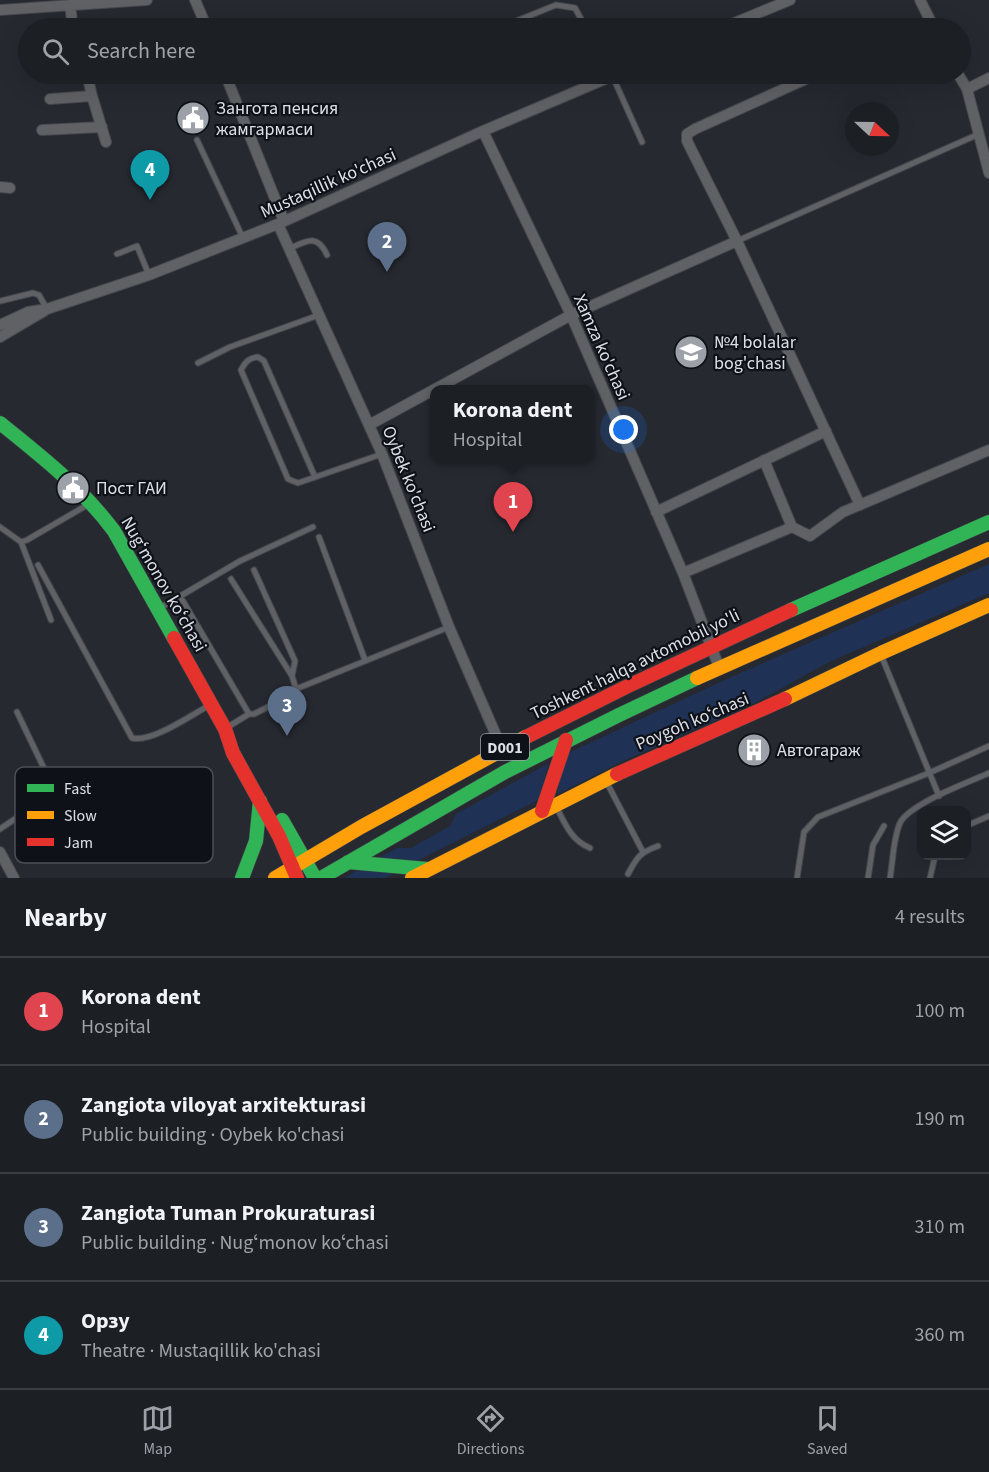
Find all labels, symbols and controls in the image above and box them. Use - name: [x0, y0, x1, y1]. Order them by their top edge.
- search box: [18, 18, 971, 84]
- icon: search: [39, 35, 72, 68]
- text: Search here: [87, 35, 195, 67]
- place label: Зангота пенсия жамгармаси: [216, 96, 338, 142]
- public building icon: Зангота пенсия жамгармаси: [175, 100, 211, 136]
- north arrow: [845, 102, 899, 156]
- street label: Mustaqillik ko'chasi: [256, 142, 400, 225]
- pin: 4: [130, 150, 170, 200]
- pin: 2: [368, 222, 406, 272]
- street label: Xamza ko'chasi: [567, 290, 636, 404]
- place label: №4 bolalar bog'chasi: [714, 330, 797, 376]
- school or university icon: №4 bolalar bog'chasi: [673, 334, 709, 370]
- popup: [430, 385, 595, 463]
- text: Korona dent: [453, 394, 572, 426]
- your location: [609, 415, 638, 444]
- street label: Oybek ko'chasi: [376, 422, 441, 536]
- text: Hospital: [453, 426, 522, 454]
- public building icon: Пост ГАИ: [55, 470, 91, 506]
- place label: Пост ГАИ: [96, 476, 167, 501]
- pin: 1: [494, 482, 532, 532]
- street label: Nugʻmonov koʻchasi: [115, 512, 213, 657]
- street label: Toshkent halqa avtomobil yo'li: [526, 603, 744, 726]
- pin: 3: [268, 686, 306, 736]
- street label: Poygoh koʻchasi: [632, 686, 753, 757]
- building icon: Автогараж: [736, 732, 772, 768]
- road number: D001: [481, 734, 529, 760]
- place label: Автогараж: [777, 738, 861, 763]
- legend: [15, 767, 213, 863]
- text: Fast: [64, 778, 92, 800]
- text: Slow: [64, 805, 97, 827]
- map controls: [917, 806, 971, 860]
- button: layers: [917, 806, 971, 860]
- text: Jam: [64, 832, 93, 854]
- text: Nearby: [24, 899, 107, 936]
- text: 4 results: [895, 903, 965, 931]
- text: Korona dent: [81, 981, 201, 1013]
- text: 1: [38, 997, 49, 1025]
- text: 100 m: [915, 997, 965, 1025]
- text: Hospital: [81, 1013, 151, 1041]
- text: Zangiota viloyat arxitekturasi: [81, 1089, 366, 1121]
- text: 2: [38, 1105, 49, 1133]
- text: 190 m: [915, 1105, 965, 1133]
- text: Public building · Oybek ko'chasi: [81, 1121, 344, 1149]
- text: Zangiota Tuman Prokuraturasi: [81, 1197, 375, 1229]
- text: 3: [38, 1213, 49, 1241]
- text: 310 m: [915, 1213, 965, 1241]
- text: Public building · Nugʻmonov koʻchasi: [81, 1229, 389, 1257]
- text: Орзу: [81, 1305, 130, 1337]
- text: 4: [38, 1321, 49, 1349]
- text: 360 m: [915, 1321, 965, 1349]
- text: Theatre · Mustaqillik ko'chasi: [81, 1337, 321, 1365]
- tab: Map: [141, 1402, 174, 1460]
- tab: Directions: [457, 1402, 524, 1460]
- tab: Saved: [807, 1402, 848, 1460]

